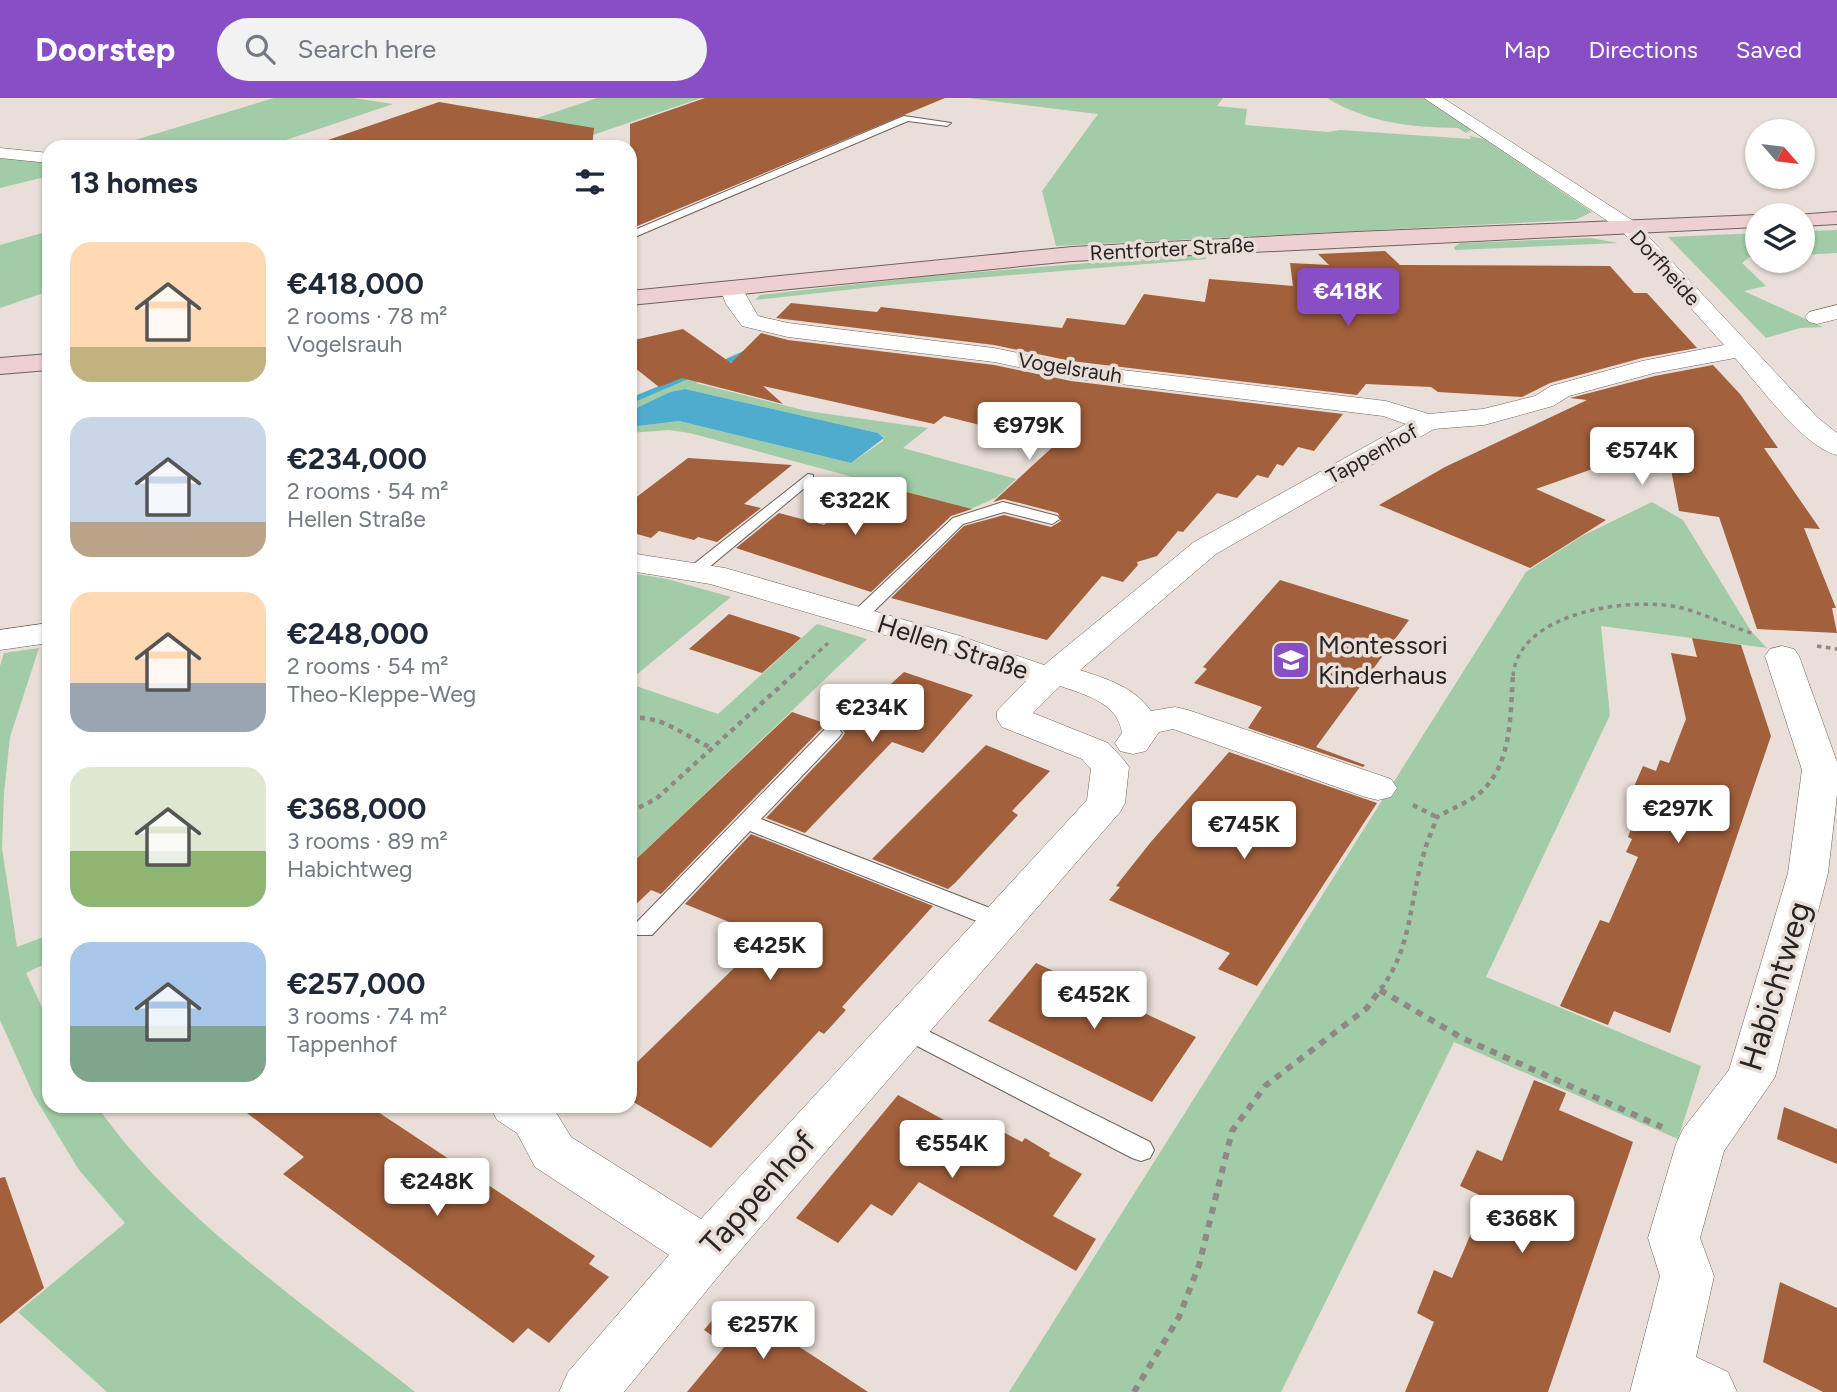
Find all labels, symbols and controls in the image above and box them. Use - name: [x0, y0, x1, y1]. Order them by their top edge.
- search box: [217, 18, 707, 81]
- text: Doorstep: [35, 30, 175, 69]
- icon: search: [241, 30, 279, 68]
- text: Search here: [297, 33, 436, 65]
- text: Map: [1504, 35, 1550, 64]
- text: Directions: [1588, 35, 1698, 64]
- text: Saved: [1736, 35, 1802, 64]
- north arrow: [1745, 119, 1815, 189]
- map controls: [1745, 119, 1815, 273]
- icon: filters: [571, 163, 609, 201]
- text: 13 homes: [70, 164, 198, 201]
- button: layers: [1745, 203, 1815, 273]
- street label: Dorfheide: [1625, 225, 1706, 311]
- street label: Rentforter Straße: [1089, 232, 1255, 265]
- text: €418,000: [287, 265, 424, 302]
- pin: €418K: [1299, 268, 1397, 328]
- icon: home: [126, 270, 210, 354]
- text: €418K: [1313, 277, 1383, 305]
- text: 2 rooms · 78 m²: [287, 302, 448, 330]
- text: Vogelsrauh: [287, 330, 402, 358]
- street label: Vogelsrauh: [1016, 347, 1124, 388]
- pin: €979K: [980, 402, 1078, 462]
- text: €979K: [994, 411, 1064, 439]
- street label: Tappenhof: [1322, 418, 1422, 489]
- pin: €574K: [1593, 428, 1691, 487]
- text: €574K: [1606, 436, 1678, 464]
- text: €234,000: [287, 440, 427, 477]
- icon: home: [126, 445, 210, 529]
- text: 2 rooms · 54 m²: [287, 477, 449, 505]
- pin: €322K: [806, 478, 904, 537]
- text: €322K: [820, 486, 890, 514]
- text: Hellen Straße: [287, 505, 426, 533]
- street label: Hellen Straße: [873, 608, 1033, 686]
- text: €248,000: [287, 615, 429, 652]
- icon: home: [126, 620, 210, 704]
- place label: Montessori Kinderhaus: [1318, 629, 1448, 691]
- school or university icon: Montessori Kinderhaus: [1270, 639, 1312, 681]
- text: 2 rooms · 54 m²: [287, 652, 449, 680]
- text: Theo-Kleppe-Weg: [287, 680, 476, 708]
- pin: €234K: [823, 684, 921, 744]
- text: €234K: [836, 693, 908, 721]
- pin: €297K: [1629, 786, 1727, 845]
- text: €368,000: [287, 790, 426, 827]
- text: €297K: [1643, 794, 1713, 822]
- icon: home: [126, 795, 210, 879]
- pin: €745K: [1195, 802, 1293, 861]
- text: €745K: [1208, 810, 1280, 838]
- text: 3 rooms · 89 m²: [287, 827, 448, 855]
- text: Habichtweg: [287, 855, 413, 883]
- street label: Habichtweg: [1731, 897, 1819, 1075]
- pin: €425K: [721, 922, 819, 982]
- text: €425K: [734, 931, 806, 959]
- text: €257,000: [287, 965, 425, 1002]
- icon: home: [126, 970, 210, 1054]
- pin: €452K: [1045, 972, 1143, 1031]
- text: €452K: [1058, 980, 1130, 1008]
- text: 3 rooms · 74 m²: [287, 1002, 447, 1030]
- text: Tappenhof: [287, 1030, 397, 1058]
- pin: €554K: [903, 1121, 1001, 1180]
- street label: Tappenhof: [693, 1123, 824, 1263]
- text: €554K: [916, 1129, 988, 1157]
- pin: €248K: [388, 1158, 486, 1218]
- text: €248K: [400, 1167, 474, 1195]
- pin: €368K: [1473, 1196, 1571, 1255]
- text: €368K: [1486, 1204, 1558, 1232]
- pin: €257K: [714, 1302, 812, 1361]
- text: €257K: [728, 1310, 798, 1338]

